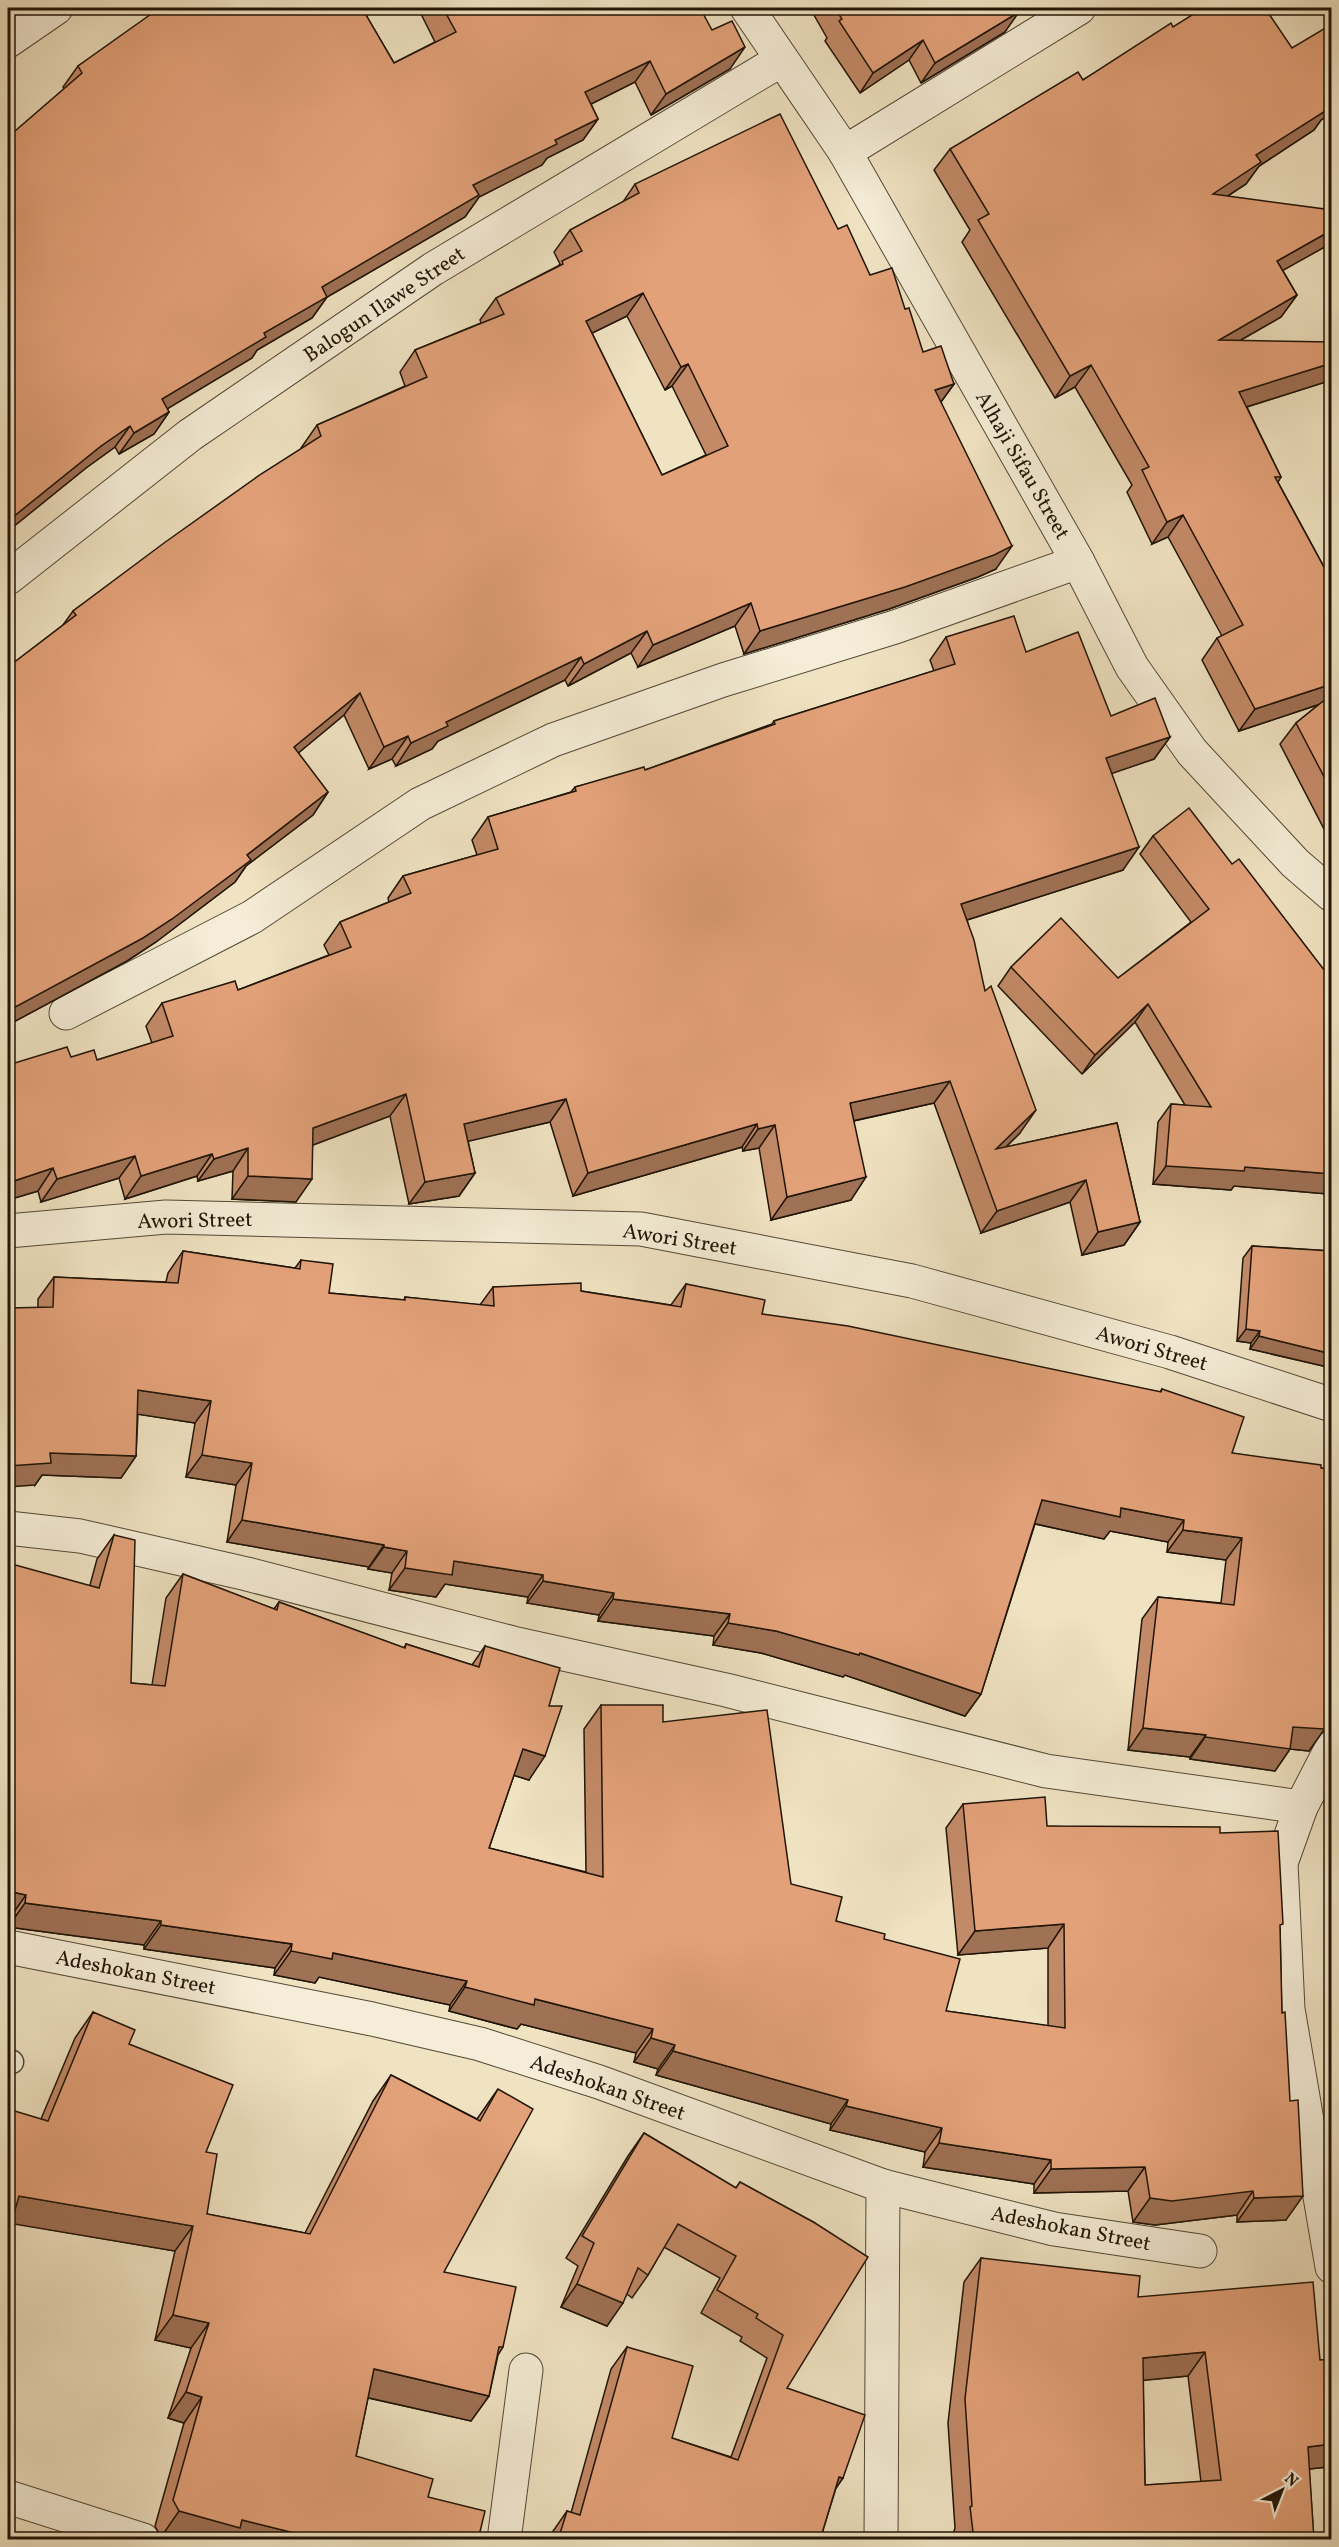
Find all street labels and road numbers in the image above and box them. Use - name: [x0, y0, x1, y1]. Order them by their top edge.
- street label: Balogun Ilawe Street: [298, 240, 471, 370]
- street label: Alhaji Sifau Street: [967, 386, 1076, 545]
- street label: Awori Street: [137, 1206, 253, 1237]
- street label: Awori Street: [621, 1217, 739, 1264]
- street label: Awori Street: [1092, 1320, 1211, 1379]
- street label: Adeshokan Street: [53, 1944, 218, 2003]
- street label: Adeshokan Street: [526, 2048, 689, 2129]
- street label: Adeshokan Street: [988, 2200, 1153, 2259]

